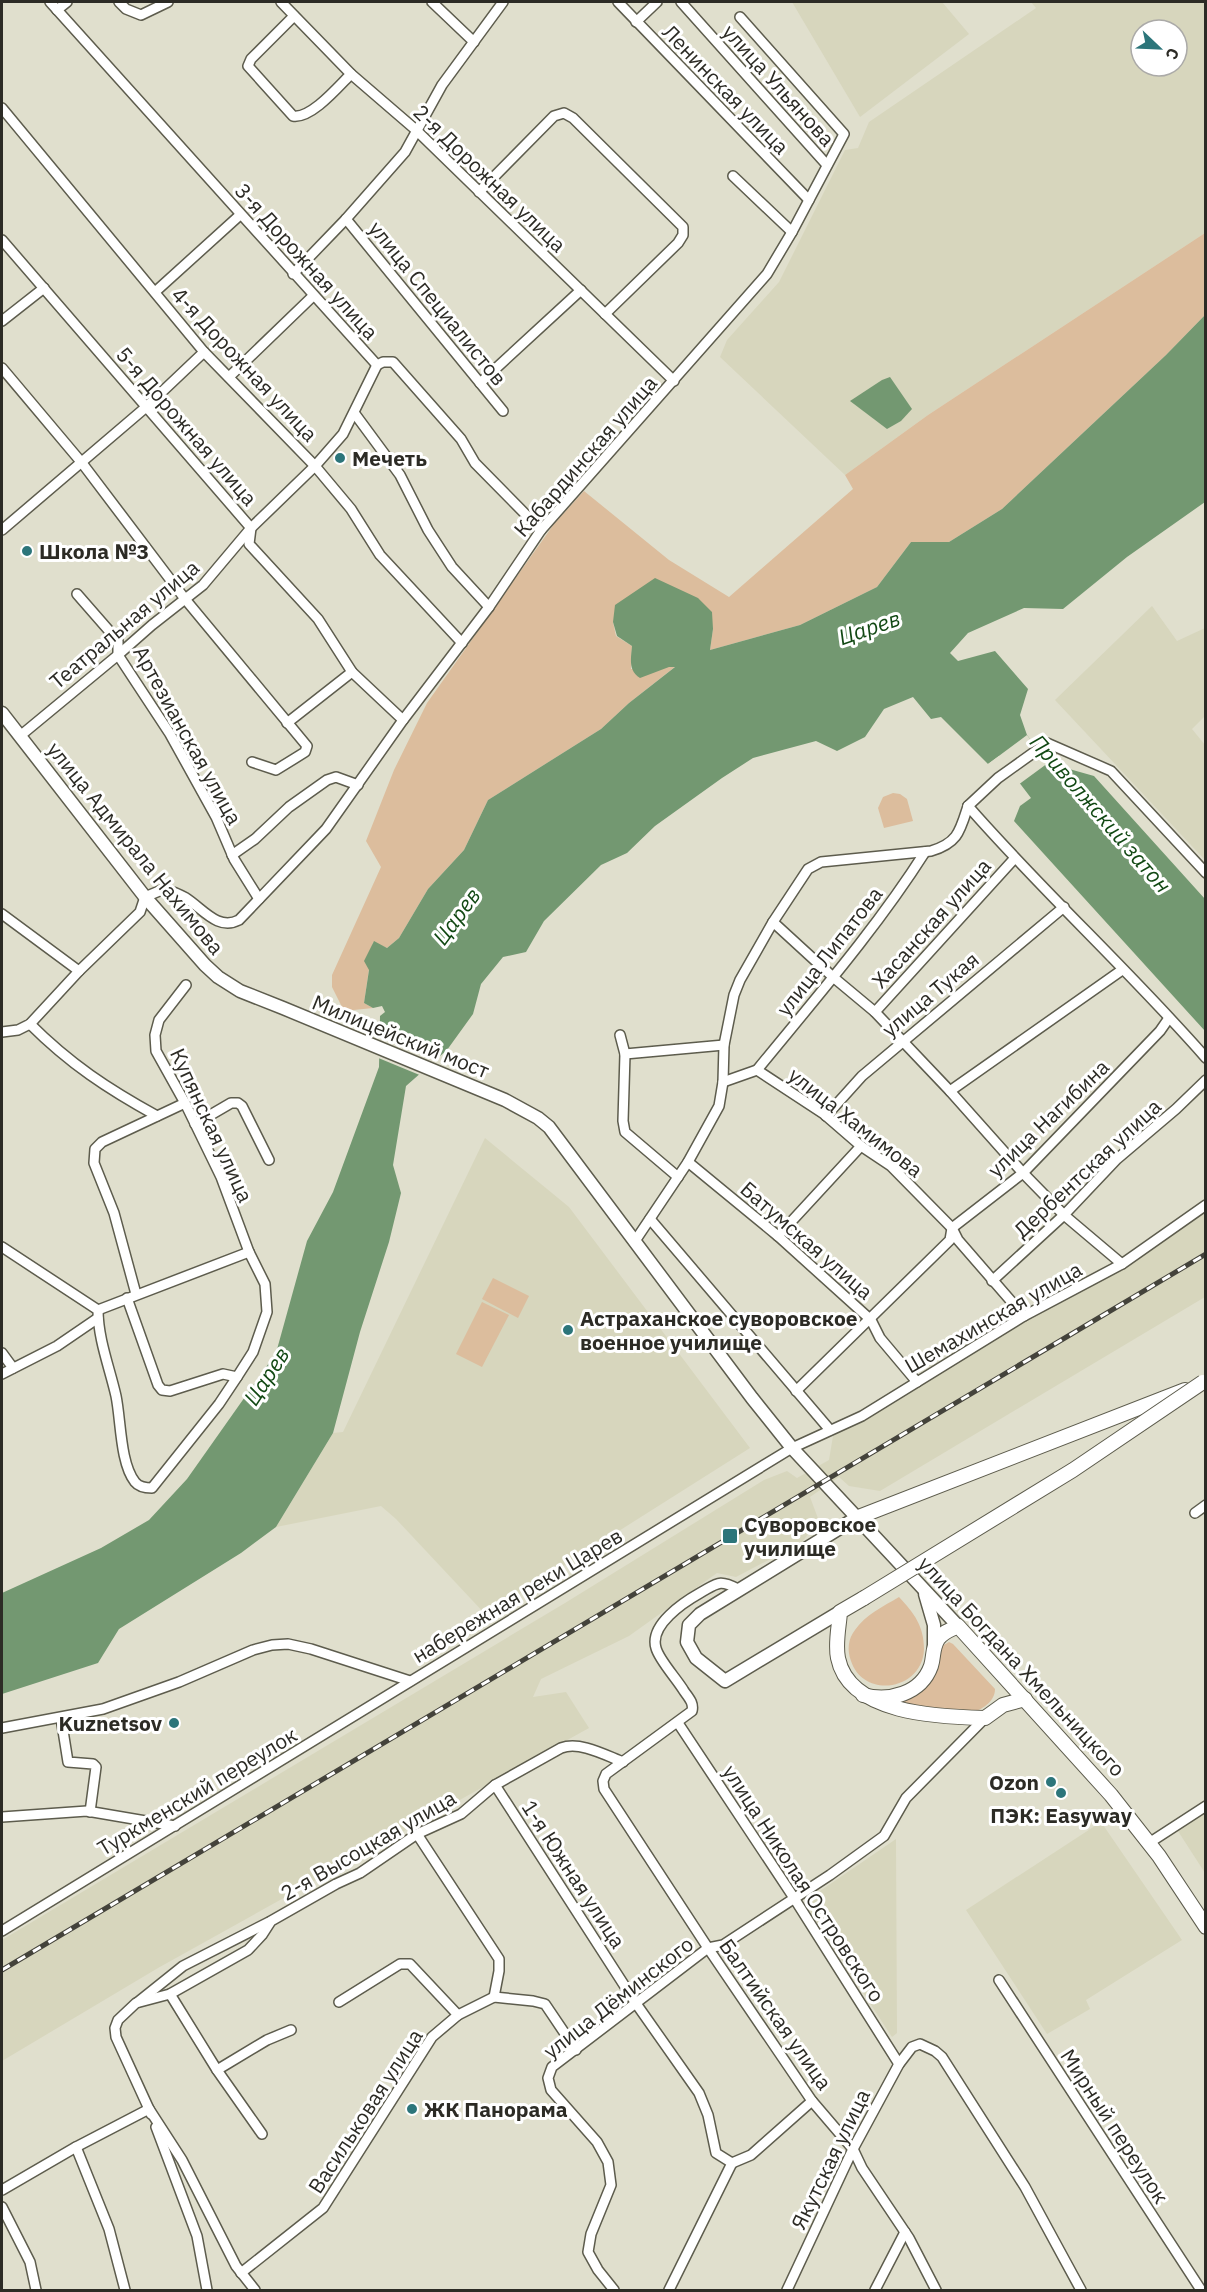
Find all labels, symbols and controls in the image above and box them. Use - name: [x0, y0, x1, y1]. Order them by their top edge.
- street label: Ленинская улица: [657, 18, 795, 160]
- street label: улица Ульянова: [717, 18, 841, 152]
- north arrow: [1129, 18, 1189, 78]
- text: С: [1162, 45, 1184, 63]
- street label: 2-я Дорожная улица: [408, 98, 572, 258]
- street label: 3-я Дорожная улица: [229, 177, 385, 345]
- street label: улица Специалистов: [363, 215, 513, 391]
- street label: 4-я Дорожная улица: [166, 281, 324, 447]
- street label: 5-я Дорожная улица: [110, 341, 264, 511]
- street label: Кабардинская улица: [507, 369, 663, 543]
- place label: Мечеть: [352, 444, 427, 472]
- marker: Мечеть: [333, 451, 347, 465]
- place label: Школа №3: [39, 537, 149, 565]
- marker: Школа №3: [20, 544, 34, 558]
- street label: Театральная улица: [43, 553, 205, 695]
- water label: Царев: [834, 603, 904, 651]
- street label: Артезианская улица: [127, 641, 249, 829]
- water label: Приволжский затон: [1024, 728, 1178, 898]
- street label: улица Адмирала Нахимова: [41, 736, 231, 960]
- street label: Хасанская улица: [865, 852, 997, 994]
- street label: улица Липатова: [770, 881, 888, 1021]
- water label: Царев: [426, 882, 486, 950]
- street label: улица Тукая: [876, 945, 984, 1043]
- street label: Милицейский мост: [308, 988, 494, 1084]
- street label: Купянская улица: [164, 1043, 260, 1207]
- street label: улица Нагибина: [981, 1053, 1115, 1183]
- street label: улица Хамимова: [783, 1061, 929, 1183]
- street label: Дербентская улица: [1007, 1092, 1167, 1244]
- street label: Батумская улица: [735, 1175, 879, 1305]
- street label: Шемахинская улица: [899, 1255, 1087, 1379]
- place label: Астраханское суворовское военное училище: [580, 1304, 858, 1356]
- marker: Астраханское суворовское военное училище: [561, 1323, 575, 1337]
- water label: Царев: [237, 1341, 295, 1411]
- place label: Суворовское училище: [744, 1510, 876, 1562]
- street label: набережная реки Царев: [407, 1521, 627, 1669]
- marker: Суворовское училище: [721, 1527, 739, 1545]
- street label: улица Богдана Хмельницкого: [912, 1550, 1132, 1782]
- place label: Kuznetsov: [58, 1709, 163, 1737]
- marker: Kuznetsov: [167, 1716, 181, 1730]
- street label: Туркменский переулок: [92, 1720, 302, 1862]
- street label: улица Николая Островского: [717, 1759, 891, 2007]
- place label: Ozon: [989, 1768, 1039, 1796]
- marker: Ozon: [1044, 1775, 1058, 1789]
- street label: 2-я Высоцкая улица: [275, 1783, 461, 1907]
- marker: ПЭК: Easyway: [1054, 1786, 1068, 1800]
- street label: 1-я Южная улица: [516, 1795, 632, 1953]
- place label: ПЭК: Easyway: [990, 1801, 1133, 1829]
- street label: улица Дёминского: [537, 1930, 699, 2064]
- street label: Балтийская улица: [713, 1933, 839, 2095]
- street label: Васильковая улица: [301, 2023, 429, 2199]
- street label: Мирный переулок: [1055, 2043, 1175, 2209]
- street label: Якутская улица: [784, 2084, 876, 2234]
- place label: ЖК Панорама: [424, 2095, 568, 2123]
- marker: ЖК Панорама: [405, 2102, 419, 2116]

